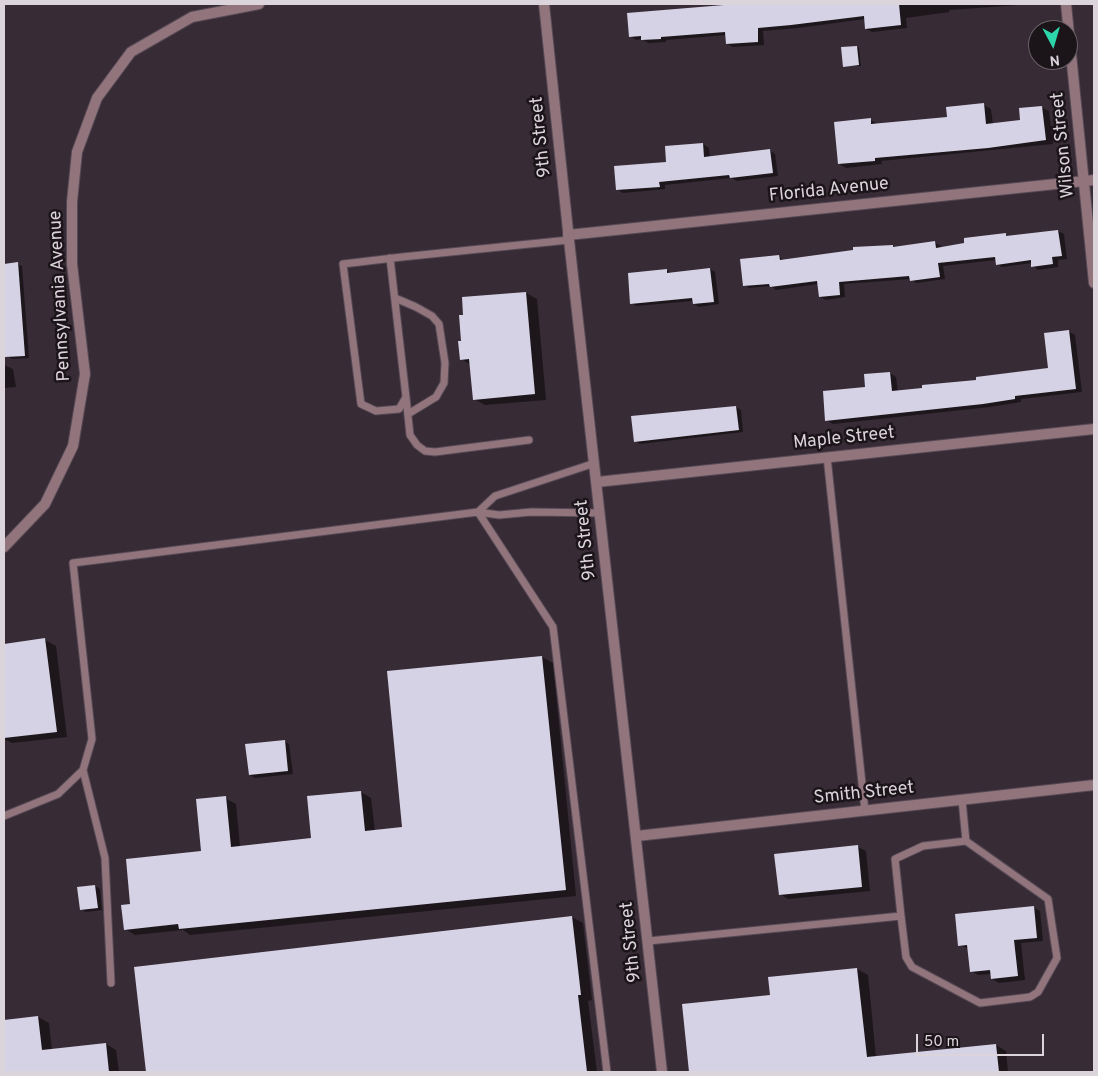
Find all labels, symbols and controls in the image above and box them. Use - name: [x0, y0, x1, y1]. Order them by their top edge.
- north arrow: [1028, 20, 1078, 70]
- text: N: [1049, 50, 1060, 68]
- street label: Wilson Street: [1048, 91, 1080, 199]
- street label: 9th Street: [527, 96, 557, 178]
- street label: Florida Avenue: [768, 174, 890, 208]
- street label: Pennsylvania Avenue: [46, 210, 76, 382]
- street label: Maple Street: [792, 423, 896, 455]
- street label: 9th Street: [572, 499, 602, 581]
- street label: Smith Street: [813, 778, 915, 810]
- street label: 9th Street: [617, 901, 647, 983]
- scale bar: [918, 1024, 1046, 1056]
- text: 50 m: [924, 1033, 959, 1052]

